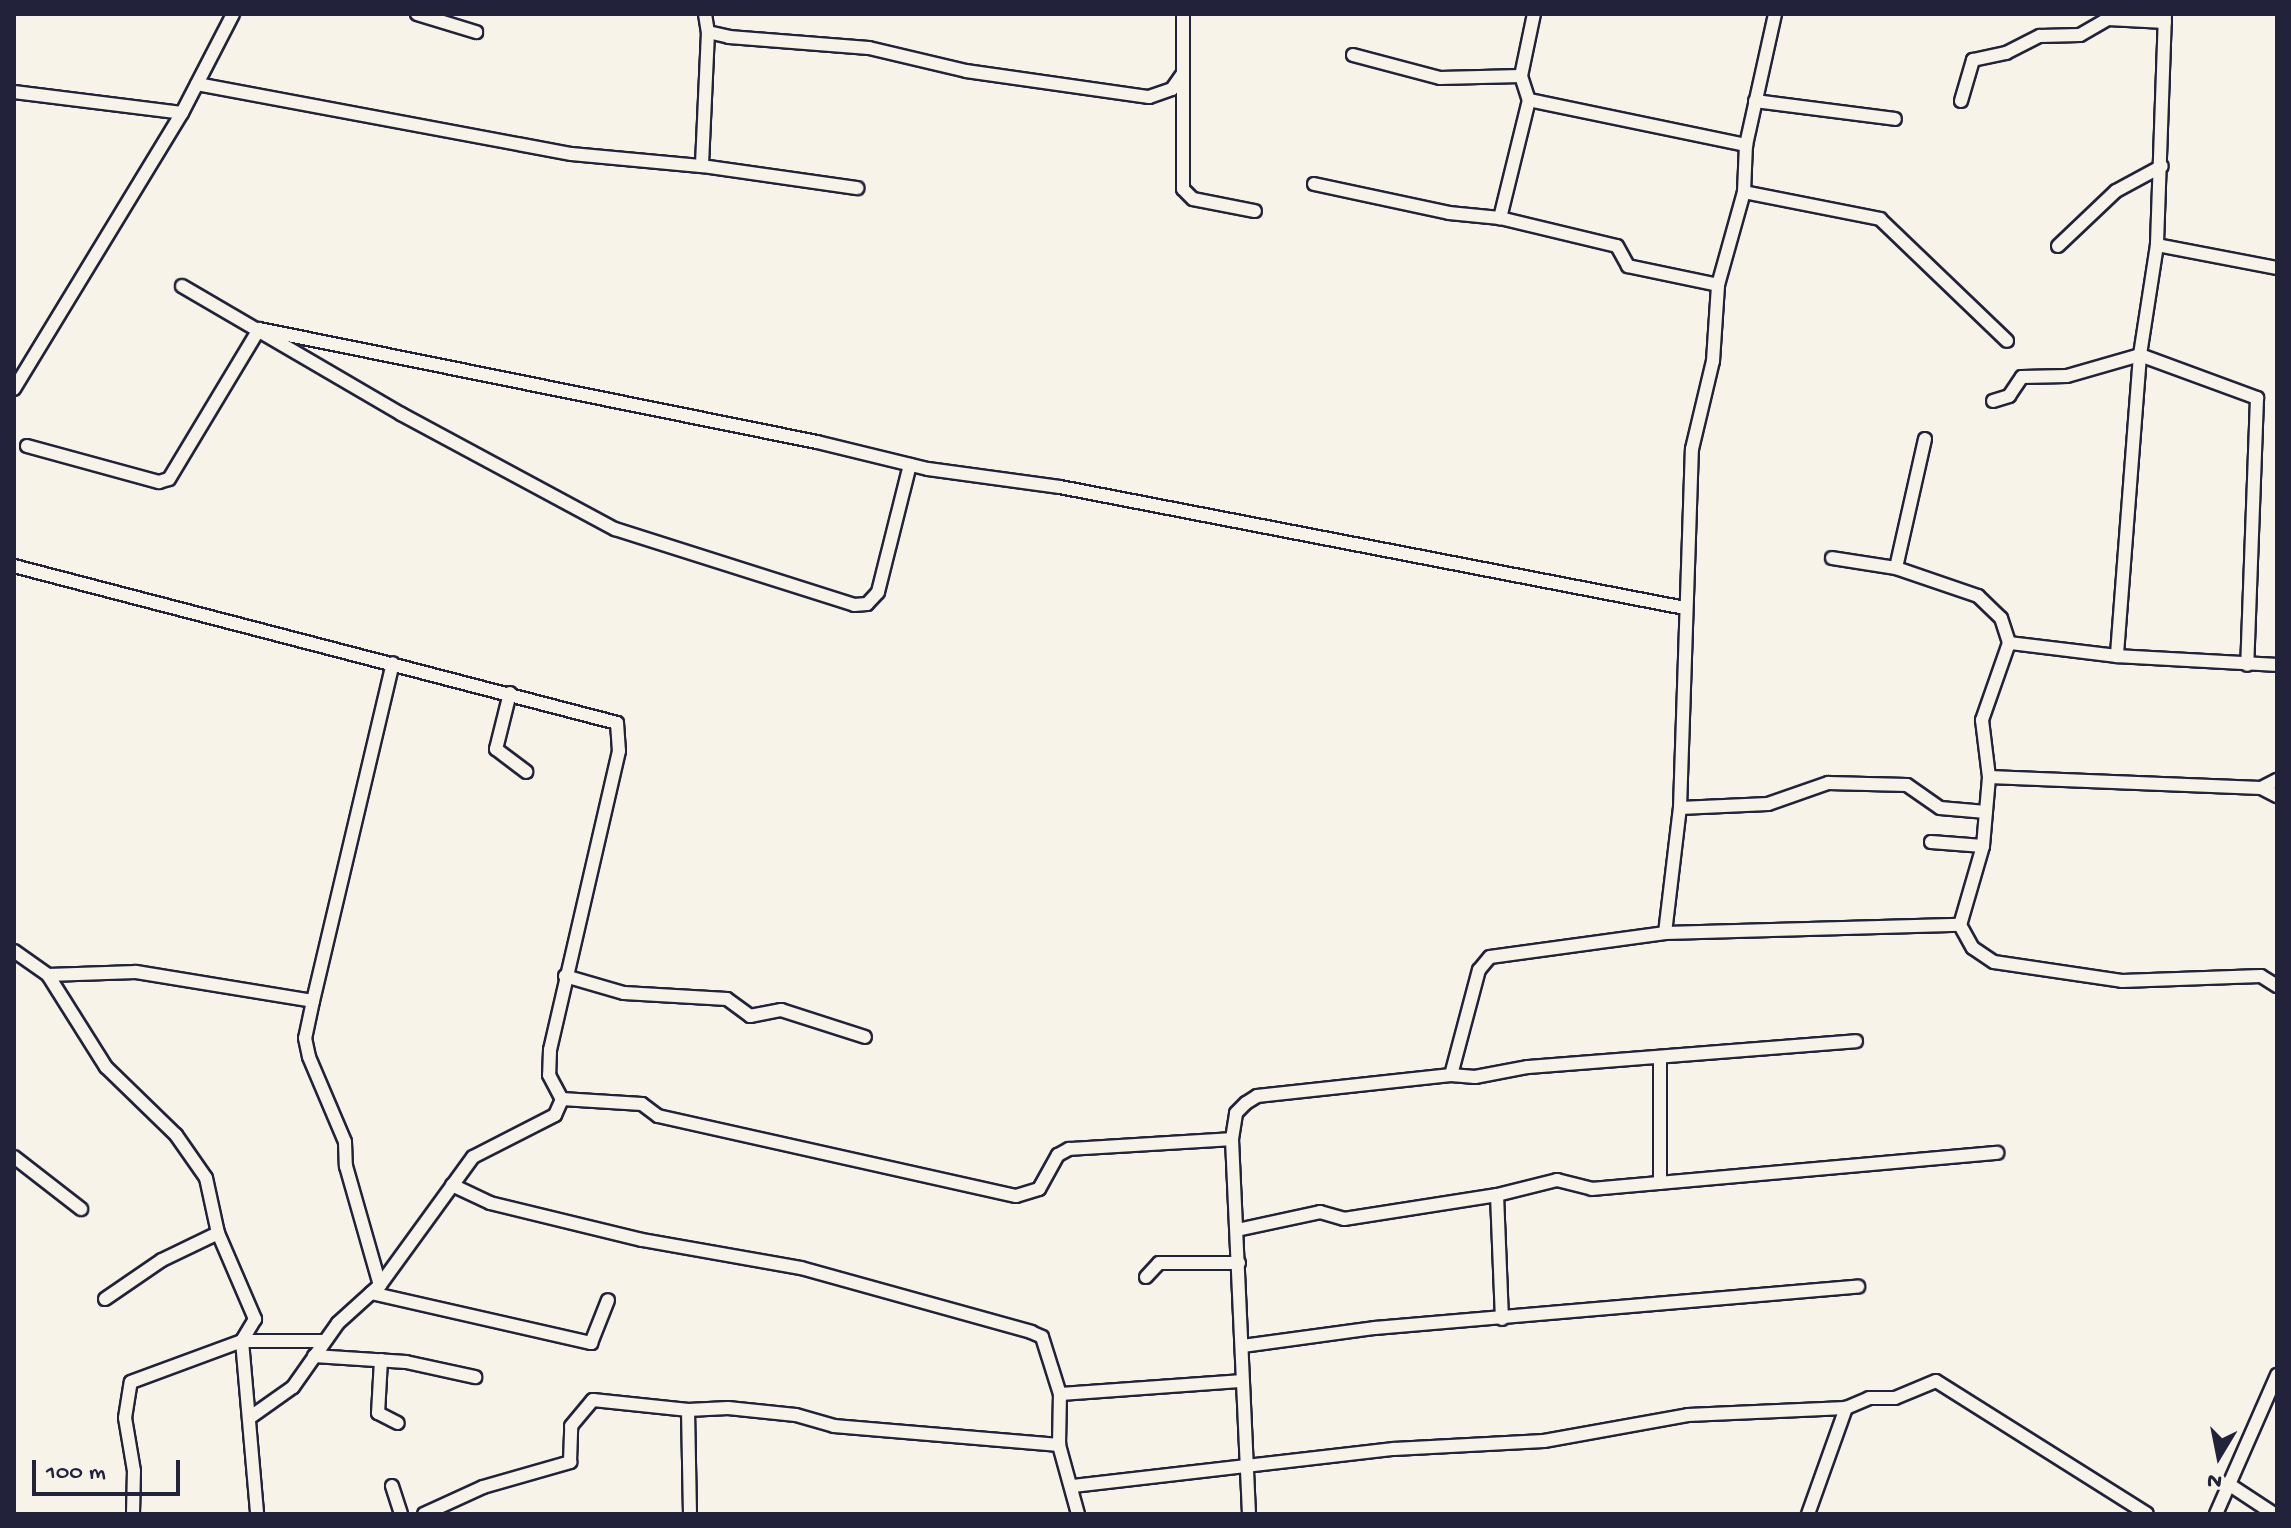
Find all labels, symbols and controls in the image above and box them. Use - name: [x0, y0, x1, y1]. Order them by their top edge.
- north arrow: [2179, 1416, 2259, 1496]
- scale bar: [36, 1444, 184, 1494]
- text: 100 m: [46, 1459, 106, 1488]
- text: N: [2205, 1466, 2224, 1494]

